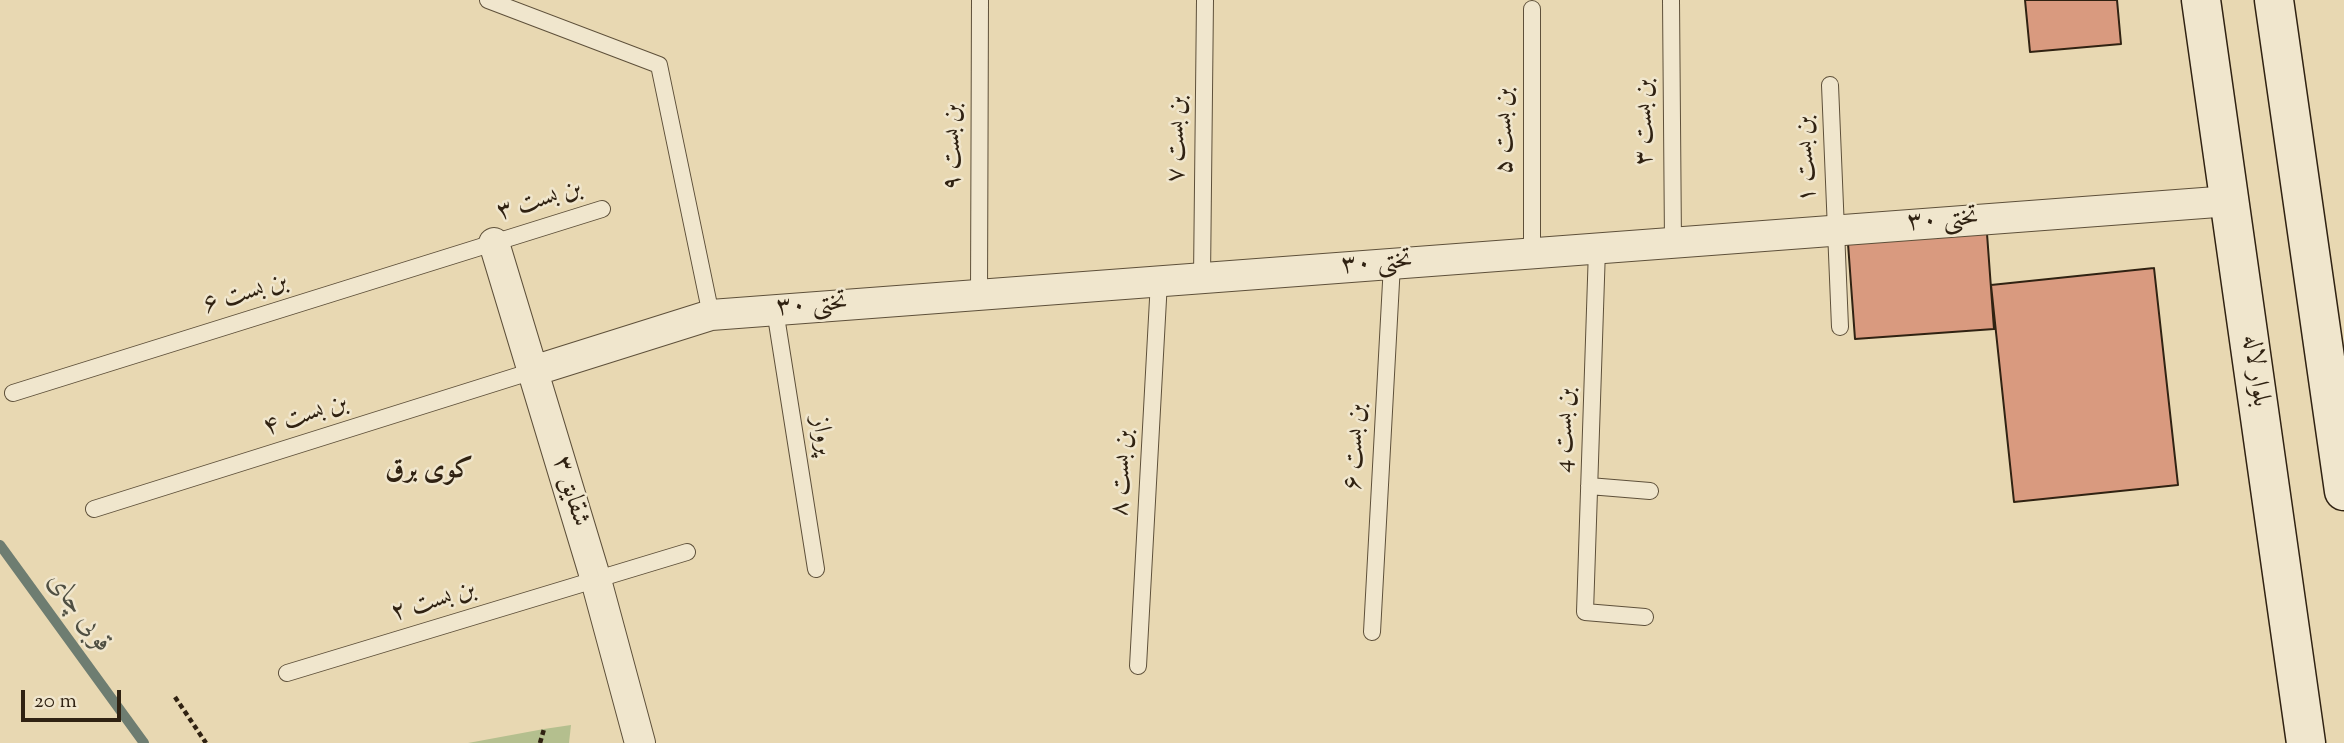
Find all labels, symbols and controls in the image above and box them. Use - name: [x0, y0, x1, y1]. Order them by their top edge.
- street label: بن بست ۳: [1631, 78, 1663, 166]
- street label: بن بست ۵: [1491, 87, 1523, 175]
- street label: بن بست ۷: [1163, 95, 1195, 183]
- street label: بن بست ۹: [939, 103, 971, 191]
- street label: بن بست ۱: [1791, 115, 1825, 203]
- street label: بن بست ۳: [494, 174, 586, 230]
- street label: تختی ۳۰: [1906, 204, 1980, 240]
- street label: تختی ۳۰: [1340, 247, 1414, 283]
- street label: بن بست ۶: [200, 267, 292, 323]
- street label: تختی ۳۰: [775, 289, 849, 325]
- street label: بلوار لاله: [2234, 333, 2274, 409]
- street label: بن بست 4: [1550, 387, 1584, 473]
- street label: بن بست ۴: [260, 389, 352, 445]
- street label: بن بست ۶: [1339, 403, 1375, 491]
- street label: پرواز: [802, 414, 838, 458]
- street label: بن بست ۸: [1106, 429, 1142, 517]
- street label: شقایق ۳: [544, 453, 594, 531]
- district label: کوی برق: [385, 455, 473, 489]
- water label: قوبی چای: [38, 567, 118, 661]
- street label: بن بست ۲: [388, 575, 480, 631]
- scale bar: [24, 676, 124, 720]
- text: 20 m: [34, 687, 77, 717]

